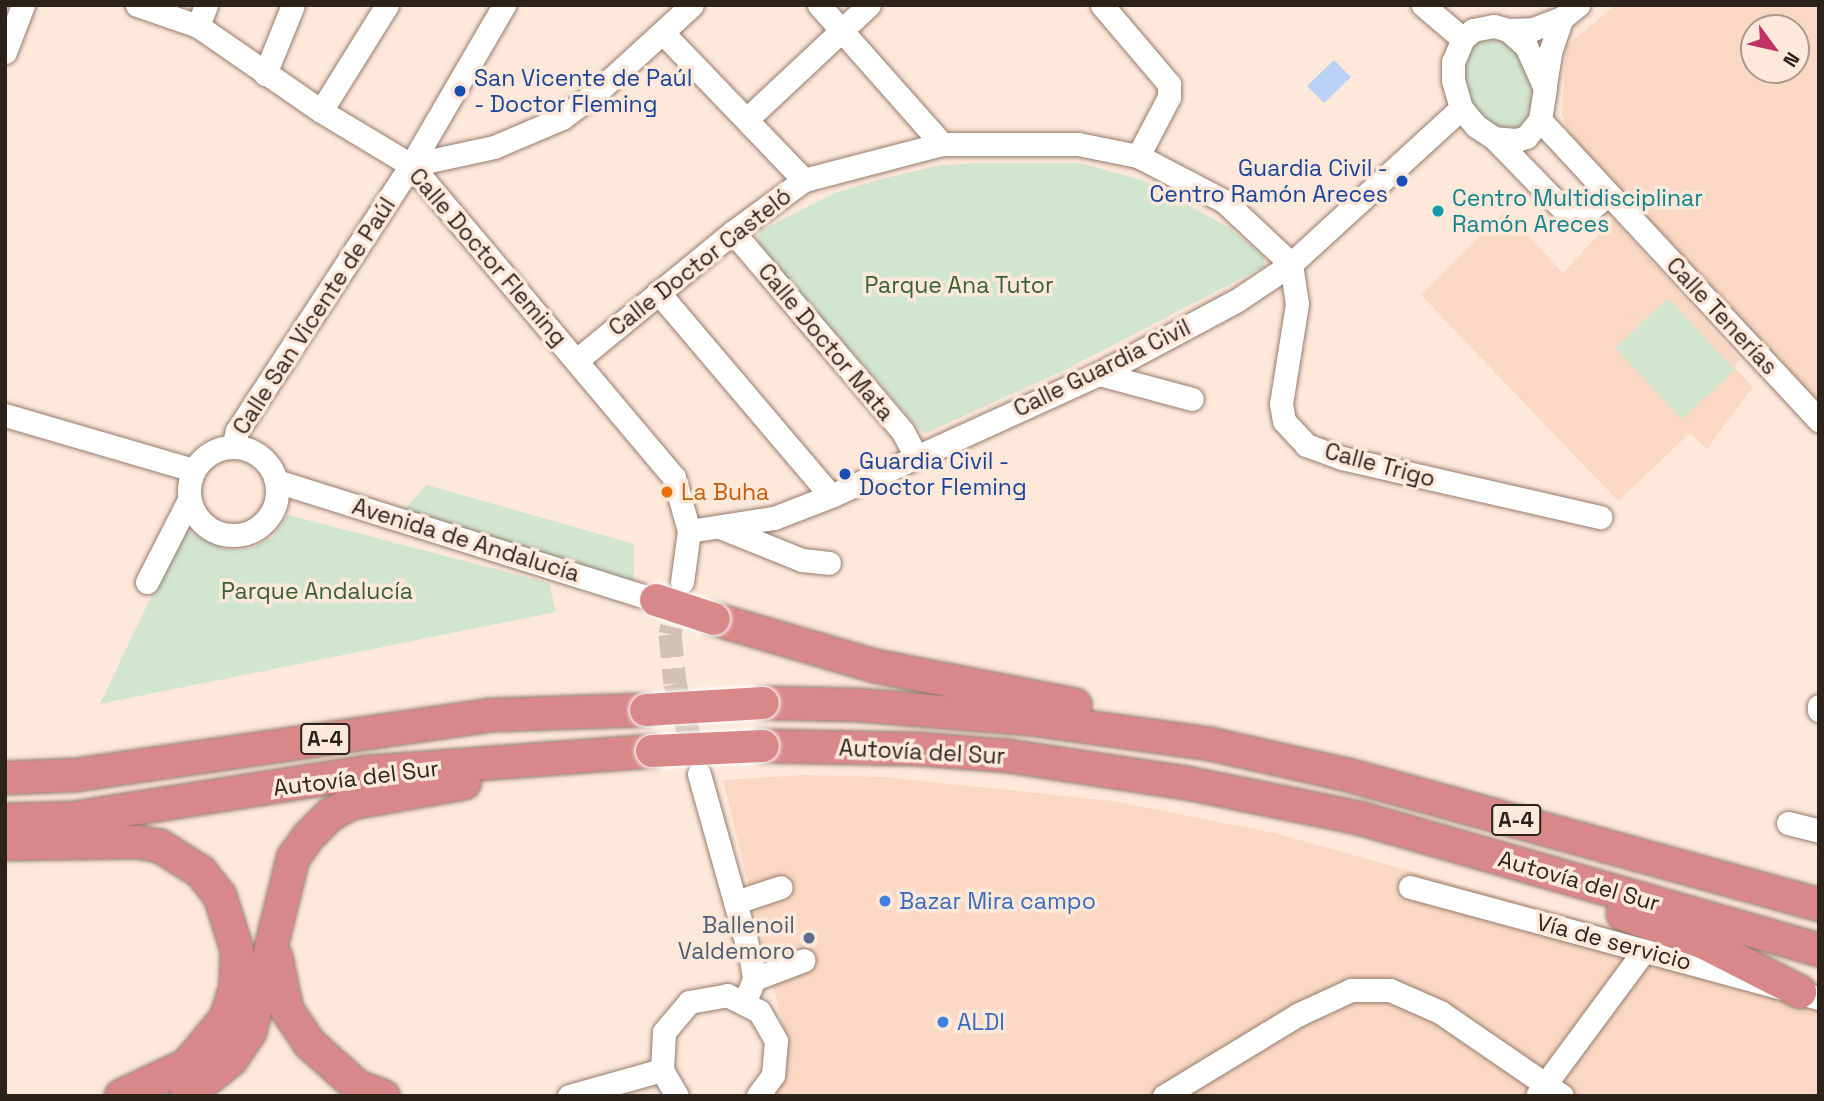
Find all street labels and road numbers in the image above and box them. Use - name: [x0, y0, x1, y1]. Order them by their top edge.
- street label: Calle Doctor Fleming: [403, 162, 573, 352]
- street label: Calle Doctor Casteló: [603, 182, 797, 342]
- street label: Calle San Vicente de Paúl: [227, 192, 401, 440]
- street label: Calle Tenerías: [1660, 251, 1784, 381]
- street label: Calle Doctor Mata: [752, 258, 900, 426]
- street label: Calle Guardia Civil: [1009, 313, 1195, 423]
- street label: Calle Trigo: [1321, 437, 1439, 493]
- street label: Avenida de Andalucía: [349, 492, 583, 588]
- road number: A-4: [299, 722, 351, 756]
- street label: Autovía del Sur: [838, 734, 1006, 770]
- street label: Autovía del Sur: [272, 754, 440, 802]
- road number: A-4: [1490, 802, 1542, 838]
- street label: Autovía del Sur: [1495, 845, 1663, 917]
- street label: Vía de servicio: [1533, 908, 1695, 976]

